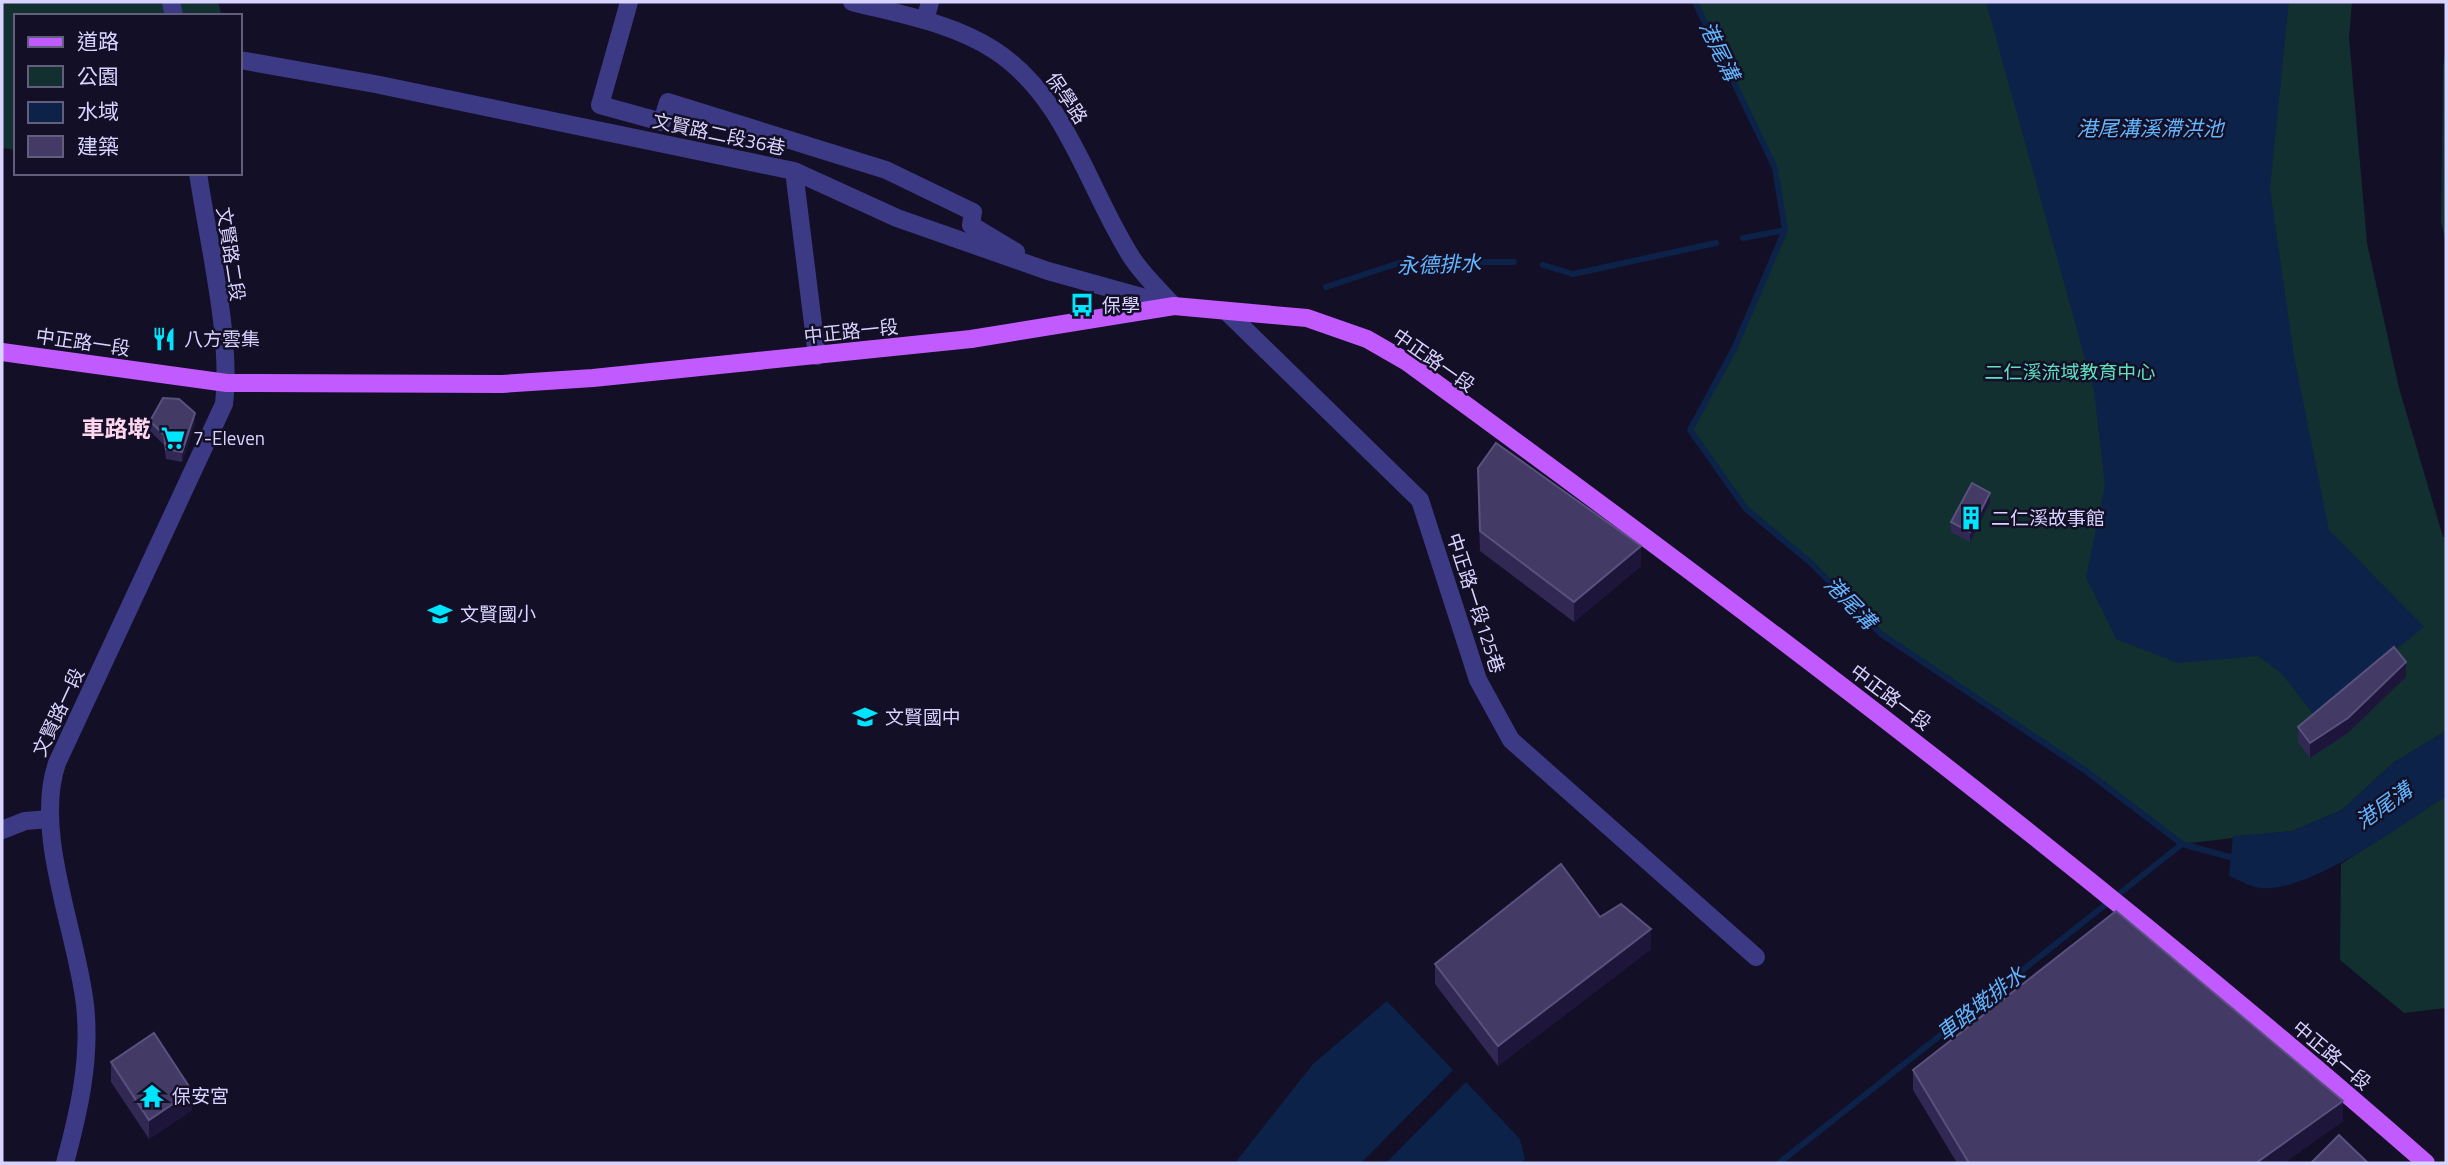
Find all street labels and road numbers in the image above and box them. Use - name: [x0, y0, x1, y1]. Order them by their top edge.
- street label: 保學路: [1039, 66, 1095, 129]
- street label: 文賢路二段36巷: [650, 105, 788, 162]
- street label: 文賢路二段: [210, 205, 253, 303]
- street label: 中正路一段: [802, 311, 900, 350]
- street label: 中正路一段: [1387, 320, 1482, 399]
- street label: 中正路一段: [34, 321, 132, 362]
- street label: 中正路一段125巷: [1440, 529, 1513, 677]
- street label: 中正路一段: [1845, 656, 1938, 737]
- street label: 文賢路一段: [24, 663, 91, 761]
- street label: 中正路一段: [2287, 1013, 2378, 1096]

